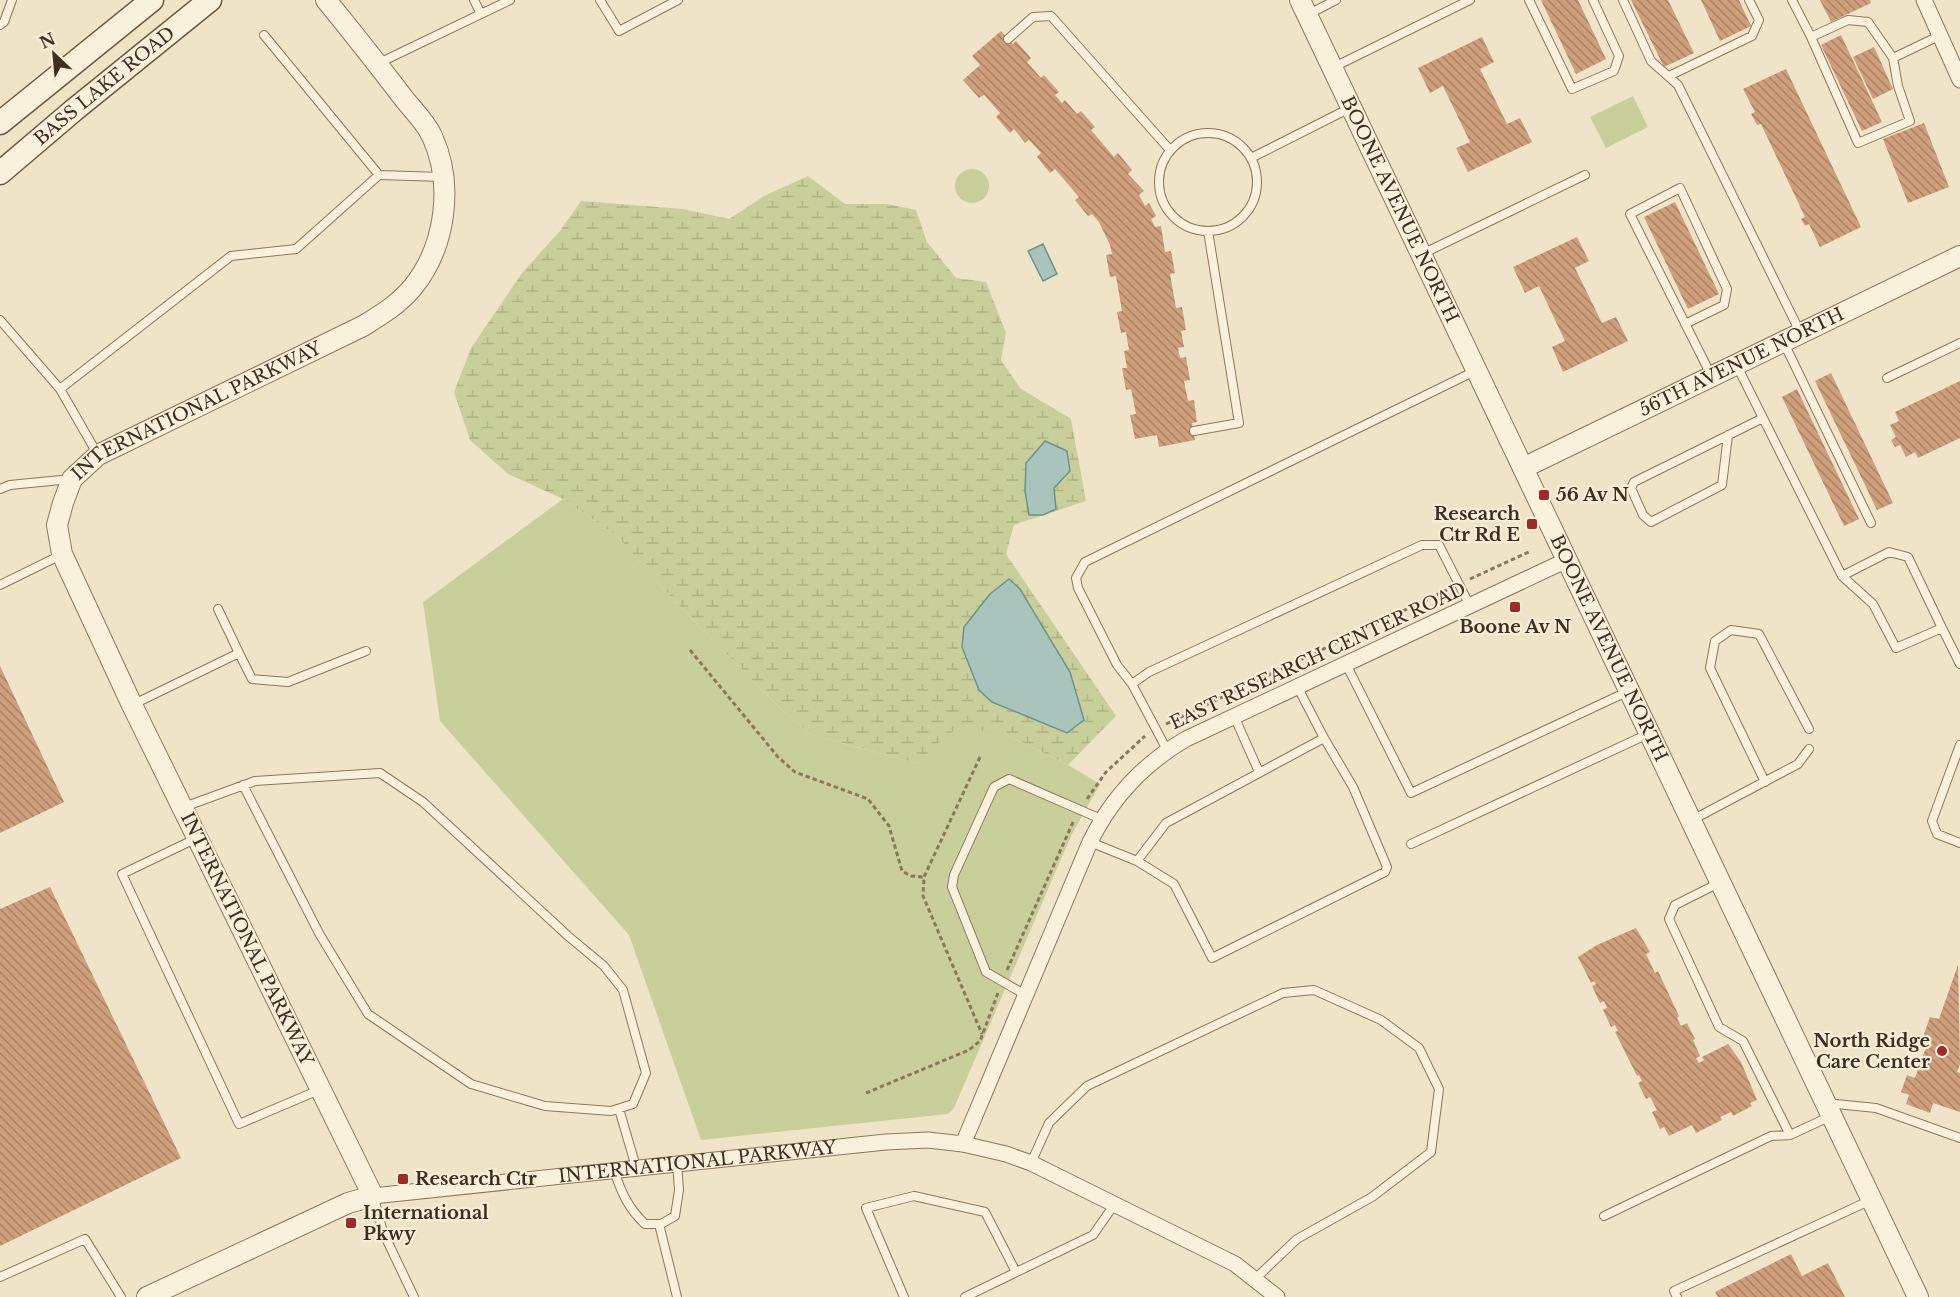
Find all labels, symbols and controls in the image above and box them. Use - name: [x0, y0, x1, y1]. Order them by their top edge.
- street label: BASS LAKE ROAD: [30, 22, 179, 150]
- north arrow: [24, 24, 84, 84]
- text: N: [36, 28, 59, 53]
- street label: BOONE AVENUE NORTH: [1336, 92, 1463, 327]
- street label: 56TH AVENUE NORTH: [1636, 303, 1848, 421]
- street label: INTERNATIONAL PARKWAY: [67, 337, 326, 485]
- place label: 56 Av N: [1556, 484, 1629, 506]
- marker: 56 Av N: [1537, 488, 1551, 502]
- place label: Research Ctr Rd E: [1434, 503, 1520, 546]
- marker: Research Ctr Rd E: [1525, 517, 1539, 531]
- street label: BOONE AVENUE NORTH: [1545, 531, 1672, 765]
- street label: EAST RESEARCH CENTER ROAD: [1167, 578, 1469, 734]
- marker: Boone Av N: [1508, 600, 1522, 614]
- place label: Boone Av N: [1459, 616, 1571, 638]
- street label: INTERNATIONAL PARKWAY: [176, 809, 318, 1070]
- place label: North Ridge Care Center: [1813, 1030, 1930, 1073]
- marker: North Ridge Care Center: [1935, 1044, 1949, 1058]
- street label: INTERNATIONAL PARKWAY: [557, 1136, 838, 1187]
- place label: Research Ctr: [415, 1168, 537, 1190]
- marker: Research Ctr: [396, 1172, 410, 1186]
- place label: International Pkwy: [363, 1202, 489, 1245]
- marker: International Pkwy: [344, 1216, 358, 1230]

